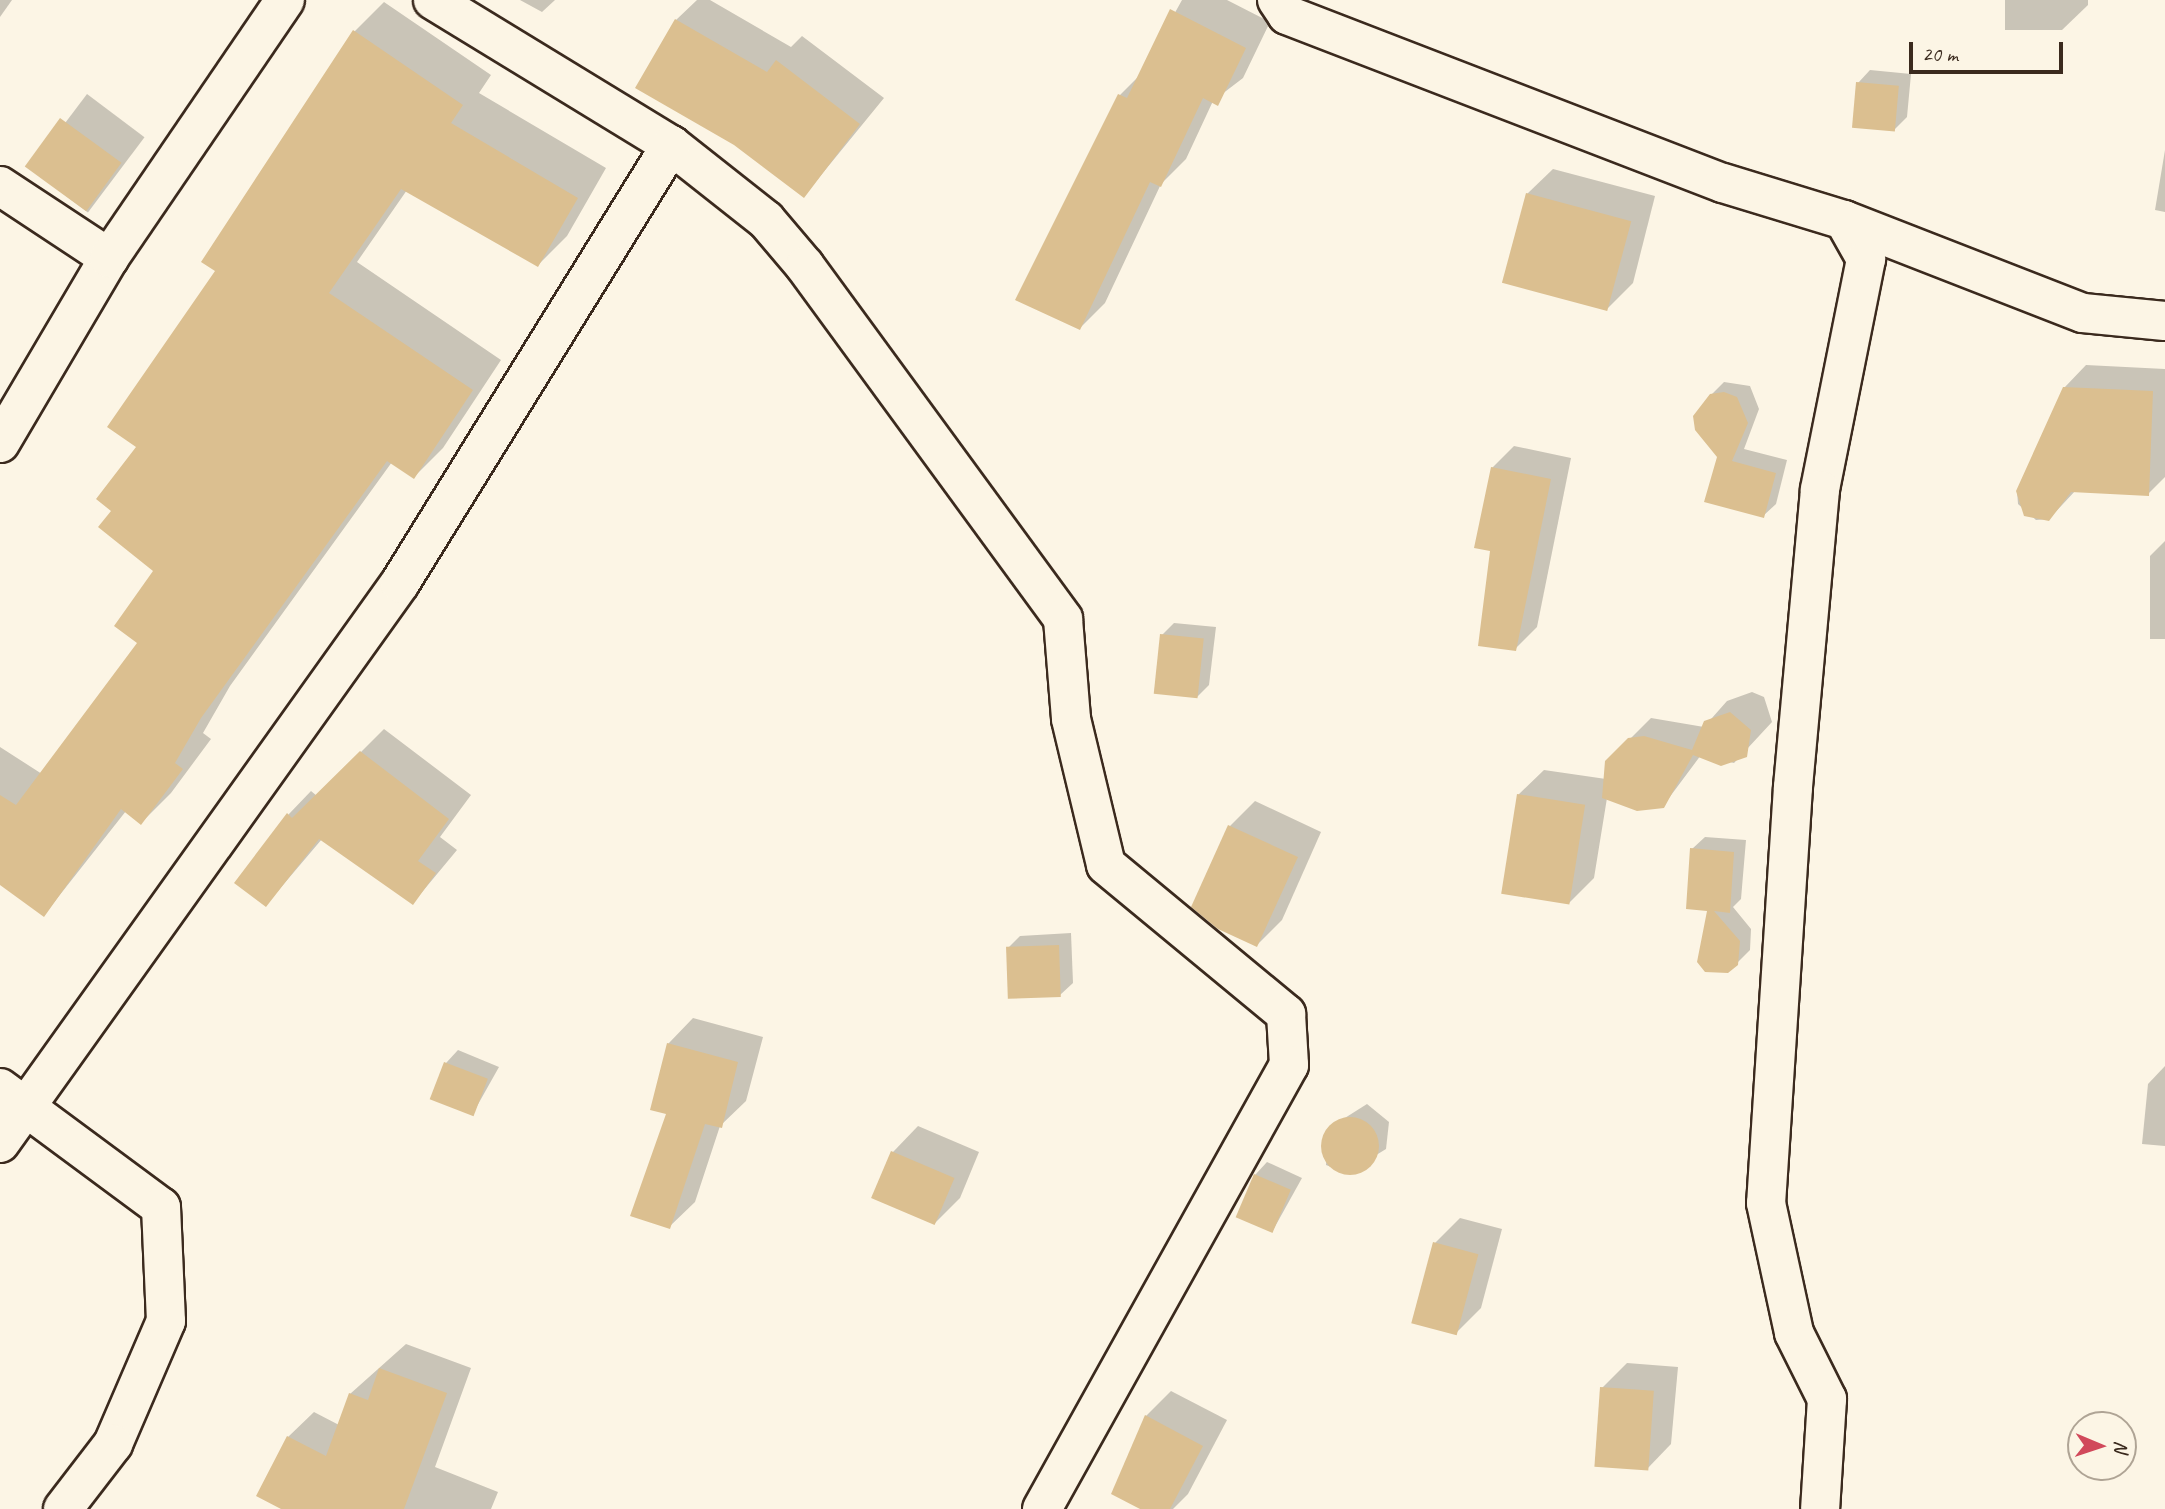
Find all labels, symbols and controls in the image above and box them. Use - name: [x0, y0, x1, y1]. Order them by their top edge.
- scale bar: [1913, 28, 2067, 72]
- text: 20 m: [1922, 41, 1958, 67]
- north arrow: [2067, 1411, 2137, 1481]
- text: N: [2109, 1440, 2133, 1453]

